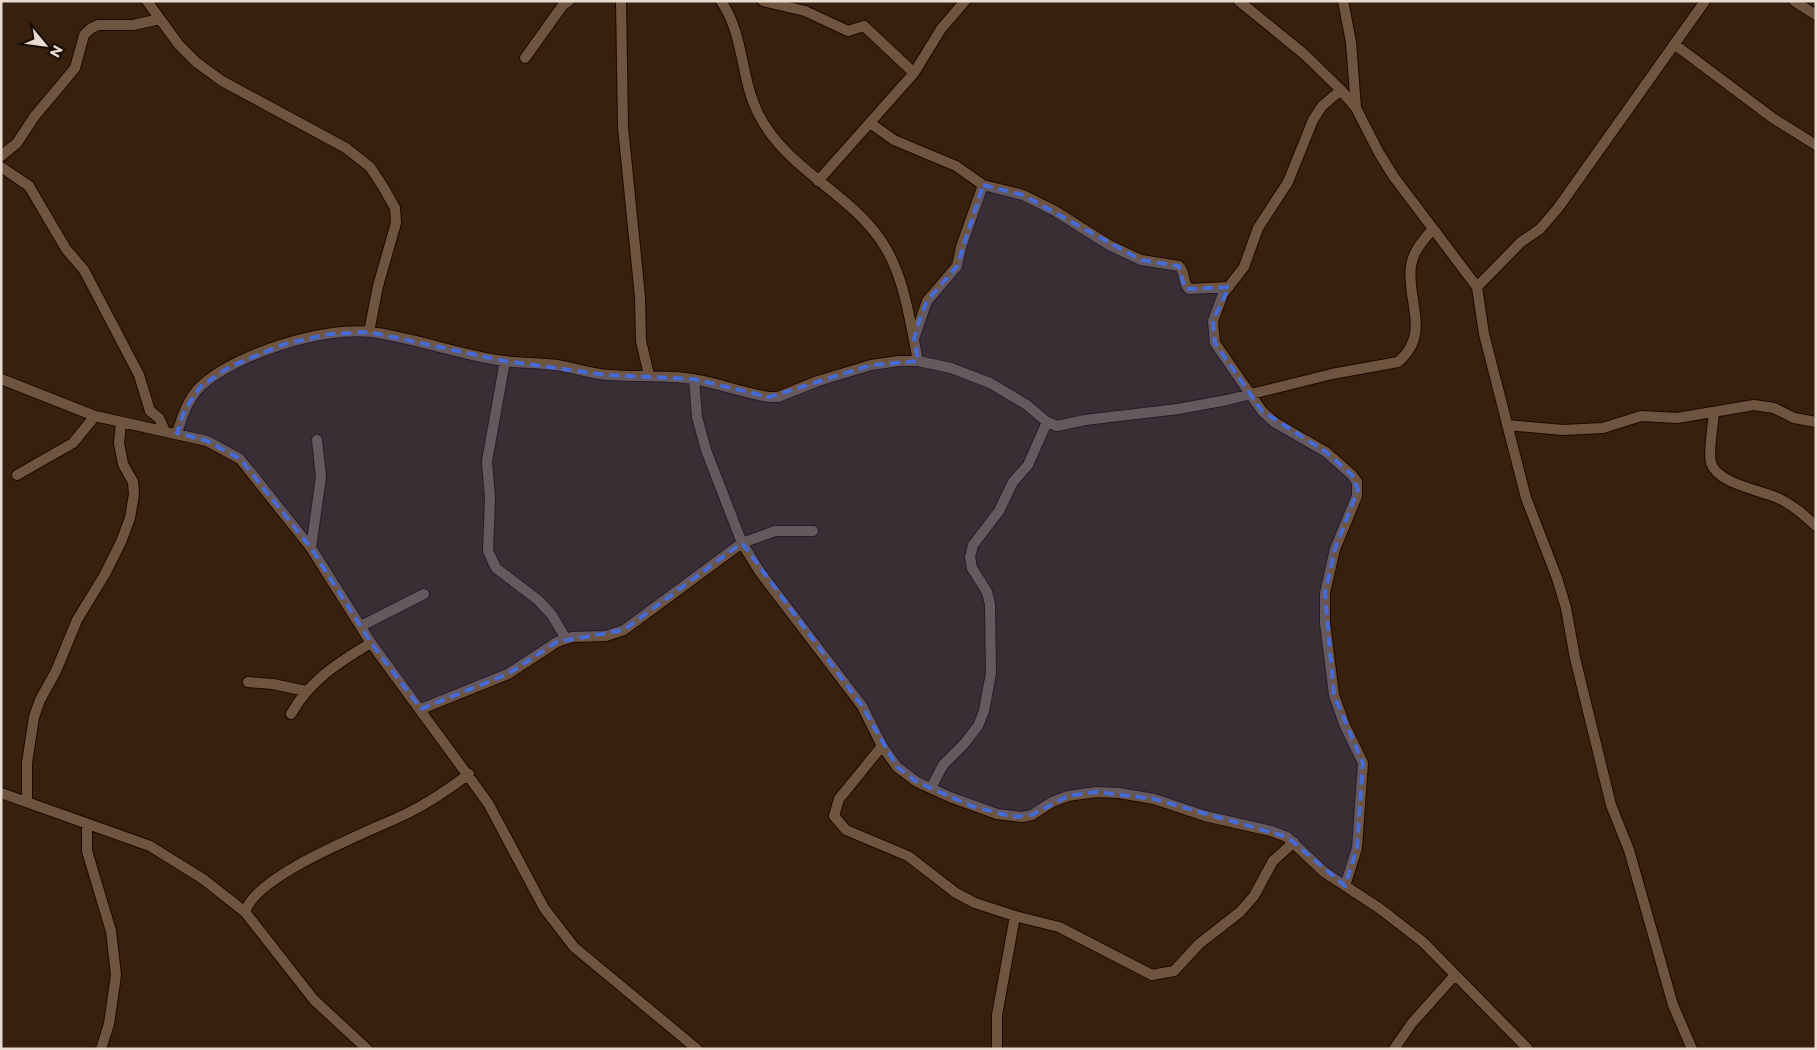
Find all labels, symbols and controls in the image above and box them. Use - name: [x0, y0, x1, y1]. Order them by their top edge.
- north arrow: [20, 20, 70, 70]
- text: N: [46, 42, 67, 61]

